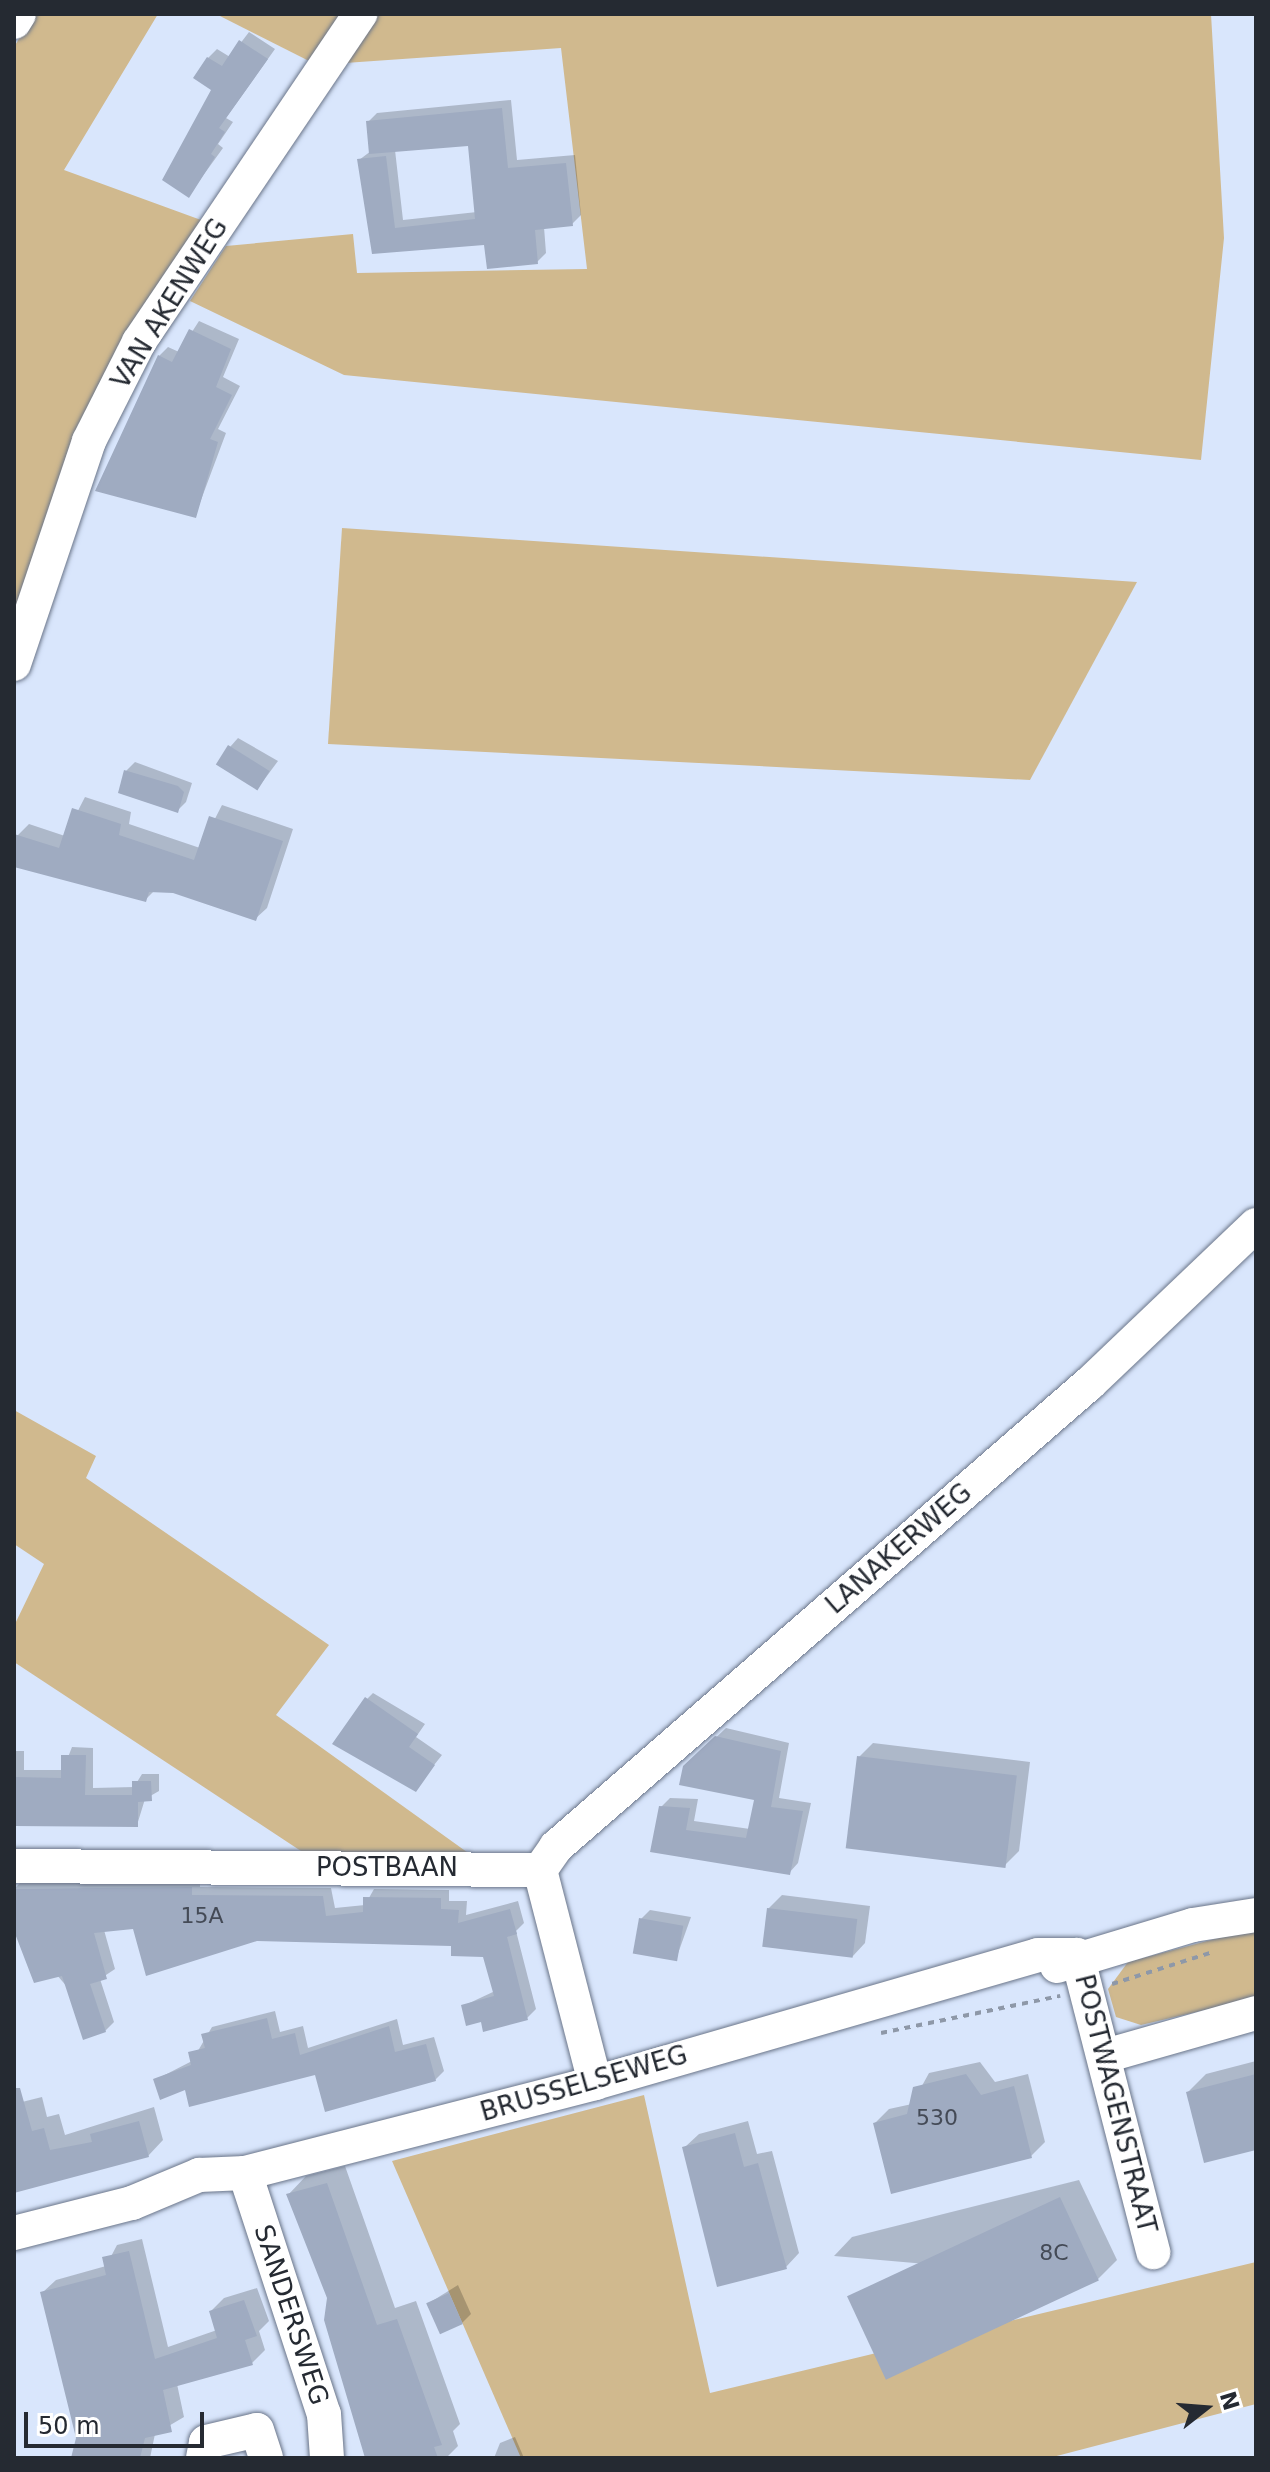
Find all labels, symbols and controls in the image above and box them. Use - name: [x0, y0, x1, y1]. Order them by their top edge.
- street label: VAN AKENWEG: [105, 213, 235, 395]
- street label: LANAKERWEG: [820, 1477, 978, 1621]
- street label: POSTBAAN: [316, 1852, 458, 1884]
- house number: 15A: [180, 1903, 224, 1929]
- street label: POSTWAGENSTRAAT: [1068, 1971, 1162, 2237]
- street label: BRUSSELSEWEG: [477, 2040, 691, 2128]
- house number: 530: [916, 2105, 958, 2131]
- street label: SANDERSWEG: [247, 2221, 335, 2409]
- house number: 8C: [1039, 2240, 1069, 2266]
- north arrow: [1166, 2368, 1246, 2448]
- text: N: [1215, 2388, 1244, 2413]
- scale bar: [28, 2396, 208, 2446]
- text: 50 m: [38, 2412, 100, 2440]

